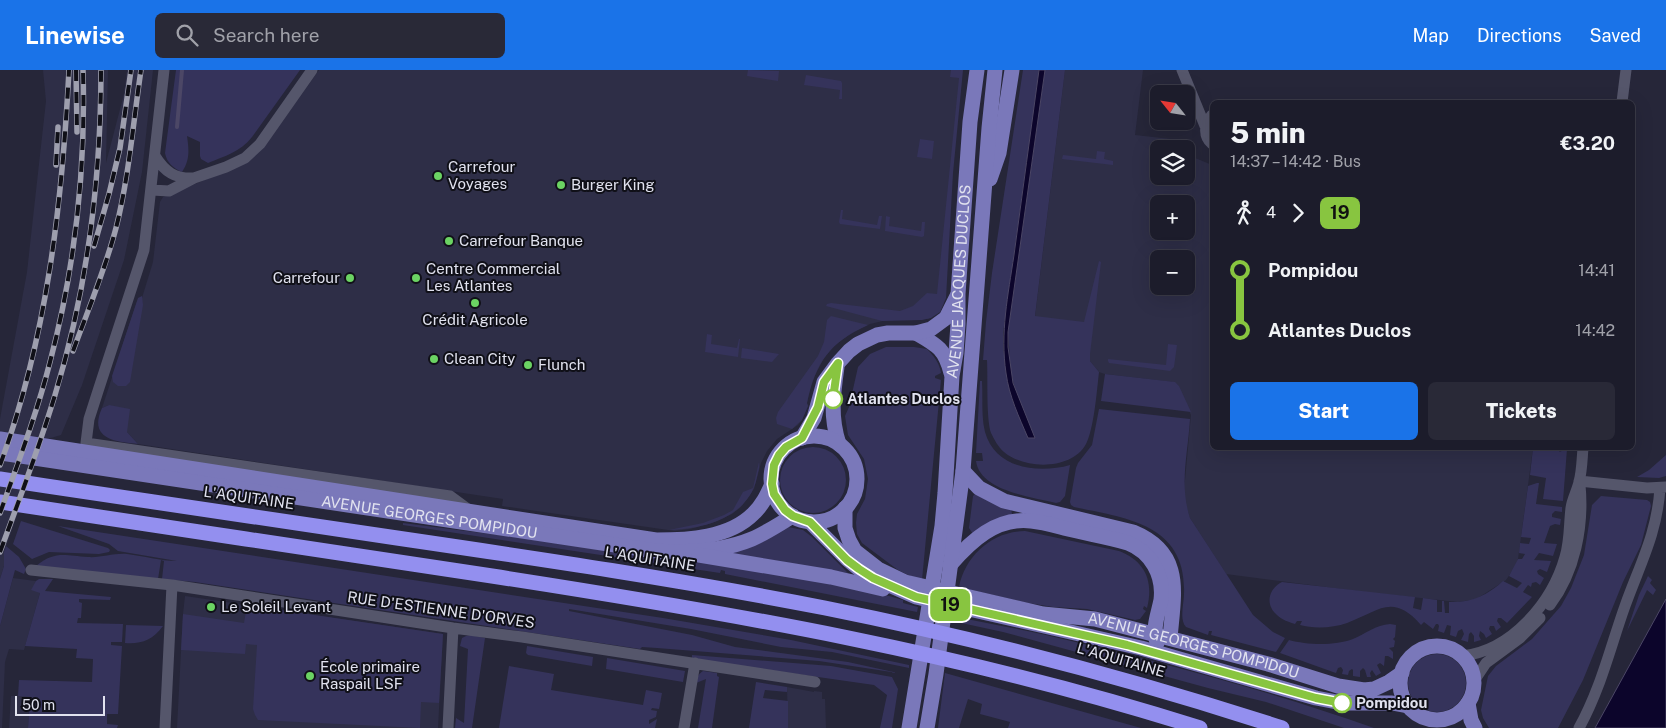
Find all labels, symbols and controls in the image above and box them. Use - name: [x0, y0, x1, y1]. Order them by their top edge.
- search box: [155, 13, 505, 58]
- text: Linewise: [25, 21, 125, 49]
- icon: search: [173, 21, 201, 49]
- text: Search here: [213, 24, 320, 46]
- text: Map: [1412, 25, 1449, 46]
- text: Directions: [1477, 25, 1562, 46]
- text: Saved: [1590, 25, 1641, 46]
- north arrow: [1150, 85, 1195, 130]
- map controls: [1150, 85, 1195, 295]
- text: 5 min: [1230, 116, 1305, 149]
- text: €3.20: [1560, 132, 1615, 154]
- button: layers: [1150, 140, 1195, 185]
- text: 14:37 – 14:42 · Bus: [1230, 152, 1361, 171]
- place label: Carrefour Voyages: [448, 158, 515, 192]
- marker: Carrefour Voyages: [432, 170, 444, 182]
- place label: Burger King: [571, 176, 655, 193]
- marker: Burger King: [555, 179, 567, 191]
- street label: AVENUE JACQUES DUCLOS: [943, 184, 974, 379]
- button: +: [1150, 195, 1195, 240]
- icon: walk: [1230, 199, 1258, 227]
- icon: forward: [1284, 199, 1312, 227]
- text: 19: [1330, 202, 1350, 223]
- text: 4: [1266, 203, 1276, 222]
- place label: Carrefour Banque: [459, 232, 583, 249]
- marker: Carrefour Banque: [443, 235, 455, 247]
- button: −: [1150, 250, 1195, 295]
- text: Pompidou: [1268, 259, 1358, 281]
- place label: Centre Commercial Les Atlantes: [426, 260, 560, 294]
- text: 14:41: [1578, 261, 1615, 280]
- place label: Carrefour: [273, 269, 340, 286]
- marker: Carrefour: [344, 272, 356, 284]
- marker: Centre Commercial Les Atlantes: [410, 272, 422, 284]
- marker: Crédit Agricole: [469, 297, 481, 309]
- place label: Crédit Agricole: [422, 311, 528, 328]
- text: Atlantes Duclos: [1268, 319, 1411, 341]
- text: 14:42: [1575, 321, 1615, 340]
- place label: Clean City: [444, 350, 515, 367]
- marker: Clean City: [428, 353, 440, 365]
- place label: Flunch: [538, 356, 585, 373]
- marker: Flunch: [522, 359, 534, 371]
- button: Start: [1230, 382, 1418, 440]
- button: Tickets: [1428, 382, 1615, 440]
- marker: Atlantes Duclos: [823, 389, 843, 409]
- place label: Atlantes Duclos: [847, 390, 960, 407]
- street label: L'AQUITAINE: [203, 483, 295, 512]
- street label: AVENUE GEORGES POMPIDOU: [320, 492, 538, 541]
- street label: L'AQUITAINE: [604, 543, 697, 574]
- street label: RUE D'ESTIENNE D'ORVES: [346, 588, 536, 631]
- line badge: 19: [928, 589, 972, 621]
- text: 19: [940, 594, 960, 615]
- place label: Le Soleil Levant: [221, 598, 331, 615]
- marker: Le Soleil Levant: [205, 601, 217, 613]
- street label: AVENUE GEORGES POMPIDOU: [1087, 609, 1301, 681]
- street label: L'AQUITAINE: [1075, 639, 1167, 680]
- place label: École primaire Raspail LSF: [320, 658, 420, 692]
- marker: École primaire Raspail LSF: [304, 670, 316, 682]
- scale bar: [15, 693, 105, 716]
- marker: Pompidou: [1332, 693, 1352, 713]
- place label: Pompidou: [1356, 694, 1427, 711]
- text: 50 m: [22, 697, 55, 713]

